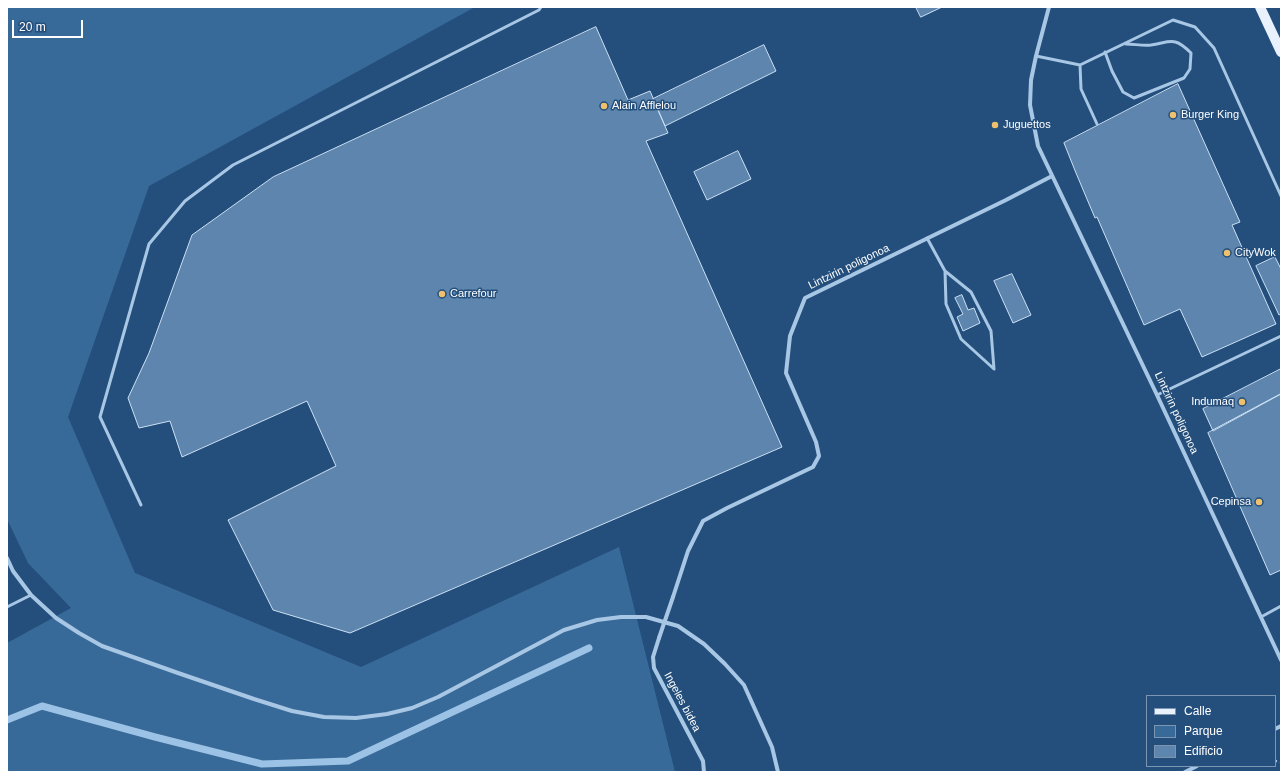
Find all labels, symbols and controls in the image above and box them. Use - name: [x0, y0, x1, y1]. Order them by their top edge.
- scale bar: [14, 12, 85, 38]
- text: 20 m: [19, 20, 46, 34]
- place label: Alain Afflelou: [612, 99, 676, 113]
- marker: Alain Afflelou: [599, 101, 609, 111]
- place label: Burger King: [1181, 108, 1239, 122]
- marker: Burger King: [1168, 110, 1178, 120]
- place label: Juguettos: [1003, 118, 1051, 132]
- marker: Juguettos: [990, 120, 1000, 130]
- street label: Lintzirin poligonoa: [806, 242, 892, 292]
- place label: CityWok: [1235, 246, 1276, 260]
- marker: CityWok: [1222, 248, 1232, 258]
- place label: Carrefour: [450, 287, 496, 301]
- marker: Carrefour: [437, 289, 447, 299]
- street label: Lintzirin poligonoa: [1151, 370, 1201, 456]
- place label: Indumaq: [1191, 395, 1234, 409]
- marker: Indumaq: [1237, 397, 1247, 407]
- place label: Cepinsa: [1211, 495, 1251, 509]
- marker: Cepinsa: [1254, 497, 1264, 507]
- street label: Ingeles bidea: [661, 670, 703, 734]
- legend: [1146, 695, 1276, 767]
- text: Calle: [1184, 704, 1211, 718]
- text: Parque: [1184, 724, 1223, 738]
- text: Edificio: [1184, 744, 1223, 758]

